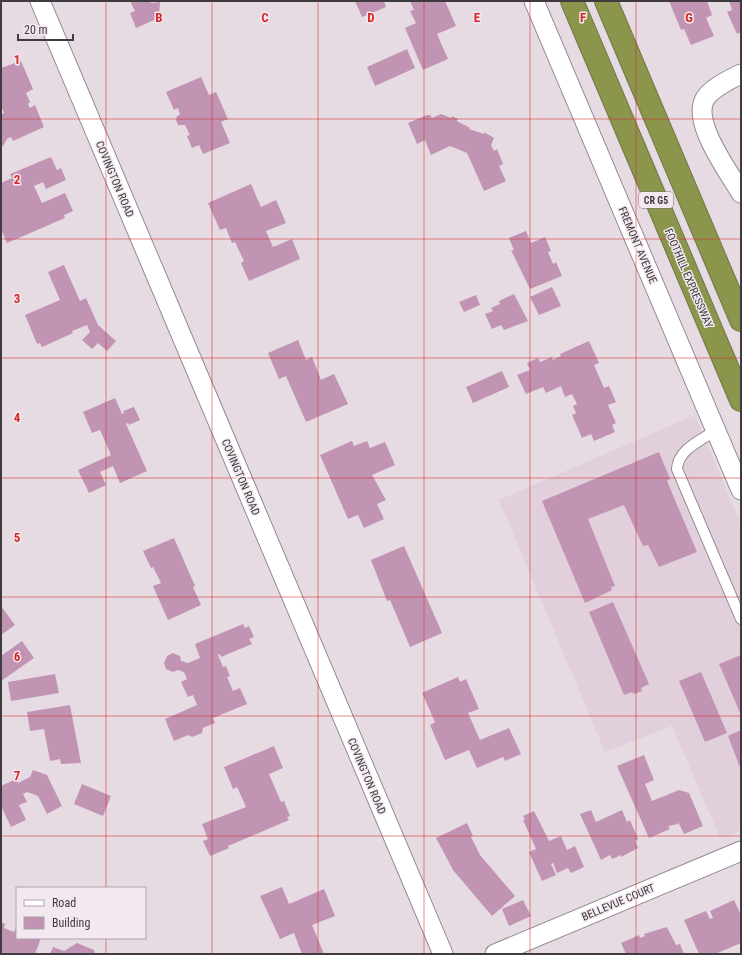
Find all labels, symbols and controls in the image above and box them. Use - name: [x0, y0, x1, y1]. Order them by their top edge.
- text: B: [155, 10, 163, 25]
- text: C: [261, 10, 269, 25]
- text: D: [367, 10, 375, 25]
- text: E: [474, 10, 481, 25]
- text: F: [580, 10, 586, 25]
- text: G: [685, 10, 693, 25]
- scale bar: [18, 16, 73, 42]
- text: 20 m: [24, 23, 48, 37]
- text: 1: [14, 52, 20, 67]
- street label: COVINGTON ROAD: [93, 139, 136, 219]
- text: 2: [14, 172, 21, 187]
- road number: CR G5: [639, 192, 673, 208]
- street label: FREMONT AVENUE: [615, 205, 660, 286]
- street label: FOOTHILL EXPRESSWAY: [662, 227, 715, 330]
- text: 3: [14, 291, 20, 306]
- text: 4: [14, 410, 21, 425]
- street label: COVINGTON ROAD: [219, 437, 262, 517]
- text: 5: [14, 530, 21, 545]
- text: 6: [14, 649, 21, 664]
- street label: COVINGTON ROAD: [345, 736, 388, 816]
- text: 7: [14, 768, 21, 783]
- street label: BELLEVUE COURT: [580, 881, 657, 924]
- legend: [16, 887, 146, 939]
- text: Road: [52, 896, 76, 910]
- text: Building: [52, 916, 90, 930]

